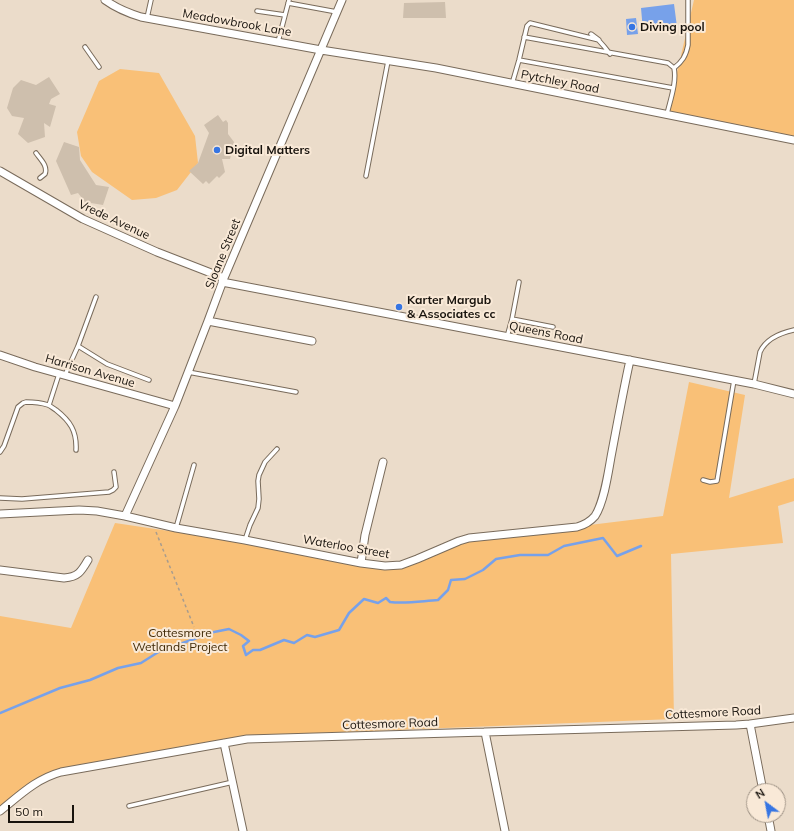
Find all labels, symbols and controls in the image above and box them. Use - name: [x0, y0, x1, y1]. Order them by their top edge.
- street label: Meadowbrook Lane: [181, 6, 293, 40]
- place label: Diving pool: [640, 20, 705, 34]
- marker: Diving pool: [627, 22, 637, 32]
- street label: Pytchley Road: [520, 67, 600, 97]
- place label: Digital Matters: [225, 143, 310, 157]
- marker: Digital Matters: [212, 145, 222, 155]
- street label: Vrede Avenue: [76, 197, 152, 243]
- street label: Sloane Street: [202, 217, 244, 291]
- place label: Karter Margub & Associates cc: [407, 293, 496, 321]
- marker: Karter Margub & Associates cc: [394, 302, 404, 312]
- street label: Queens Road: [508, 319, 584, 347]
- street label: Harrison Avenue: [43, 351, 137, 391]
- street label: Waterloo Street: [302, 532, 390, 562]
- park label: Cottesmore Wetlands Project: [132, 626, 228, 654]
- street label: Cottesmore Road: [665, 703, 761, 723]
- street label: Cottesmore Road: [342, 715, 438, 733]
- north arrow: [746, 783, 786, 823]
- text: N: [753, 786, 767, 802]
- scale bar: [10, 797, 76, 823]
- text: 50 m: [15, 804, 43, 819]

